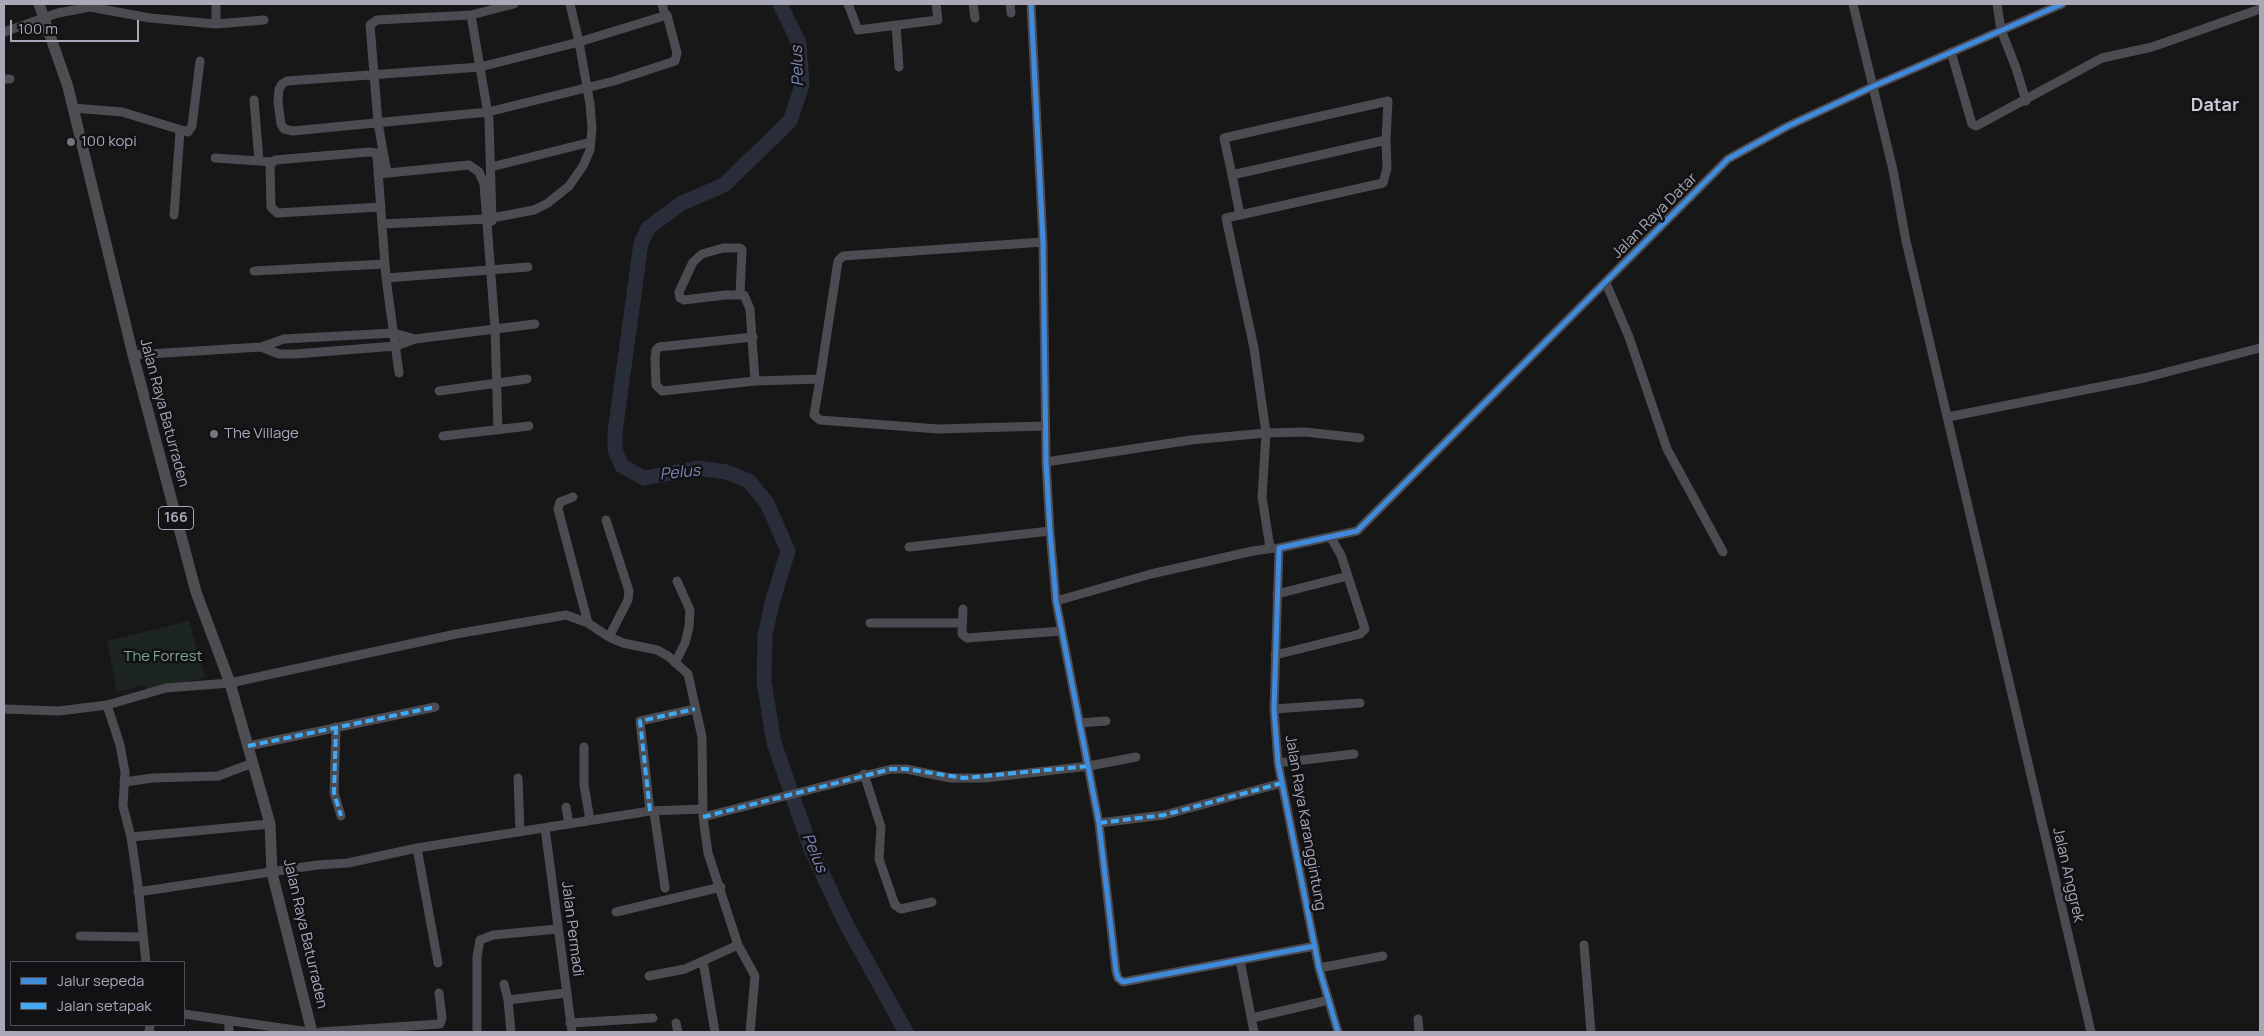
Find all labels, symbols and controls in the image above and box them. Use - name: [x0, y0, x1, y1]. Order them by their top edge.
- scale bar: [12, 10, 141, 42]
- text: 100 m: [18, 18, 58, 39]
- water label: Pelus: [788, 45, 808, 87]
- district label: Datar: [2191, 95, 2239, 117]
- place label: 100 kopi: [81, 133, 137, 151]
- marker: 100 kopi: [65, 136, 77, 148]
- street label: Jalan Raya Datar: [1609, 170, 1701, 262]
- street label: Jalan Raya Baturraden: [136, 337, 192, 489]
- place label: The Village: [224, 425, 299, 443]
- marker: The Village: [208, 428, 220, 440]
- water label: Pelus: [659, 461, 701, 485]
- road number: 166: [158, 506, 194, 530]
- park label: The Forrest: [123, 648, 203, 666]
- street label: Jalan Raya Karanggintung: [1281, 734, 1329, 912]
- street label: Jalan Anggrek: [2048, 826, 2088, 924]
- water label: Pelus: [797, 831, 831, 875]
- street label: Jalan Raya Baturraden: [279, 857, 331, 1011]
- street label: Jalan Permadi: [557, 880, 587, 978]
- legend: [10, 961, 185, 1026]
- text: Jalur sepeda: [57, 970, 144, 991]
- text: Jalan setapak: [57, 995, 152, 1016]

